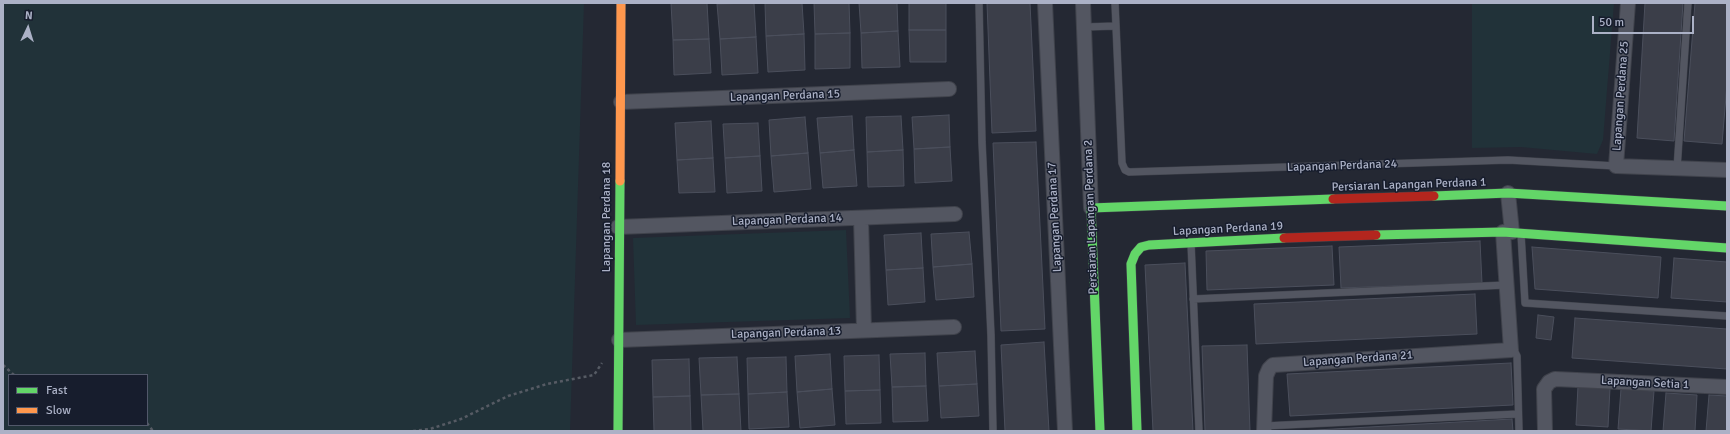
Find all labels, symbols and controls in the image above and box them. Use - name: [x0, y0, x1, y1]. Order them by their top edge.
- north arrow: [8, 8, 48, 48]
- scale bar: [1594, 8, 1696, 34]
- text: N: [25, 9, 33, 22]
- text: 50 m: [1599, 15, 1624, 30]
- street label: Lapangan Perdana 25: [1610, 40, 1632, 152]
- street label: Lapangan Perdana 15: [730, 87, 840, 105]
- street label: Persiaran Lapangan Perdana 2: [1081, 139, 1101, 295]
- street label: Lapangan Perdana 24: [1287, 157, 1397, 175]
- street label: Lapangan Perdana 18: [600, 162, 614, 272]
- street label: Lapangan Perdana 17: [1045, 162, 1065, 272]
- street label: Persiaran Lapangan Perdana 1: [1331, 175, 1487, 195]
- street label: Lapangan Perdana 14: [732, 211, 842, 229]
- street label: Lapangan Perdana 19: [1173, 219, 1283, 239]
- street label: Lapangan Perdana 13: [731, 324, 841, 342]
- street label: Lapangan Perdana 21: [1302, 348, 1414, 370]
- legend: [8, 374, 148, 426]
- street label: Lapangan Setia 1: [1601, 374, 1689, 392]
- text: Fast: [46, 383, 67, 398]
- text: Slow: [46, 403, 71, 418]

